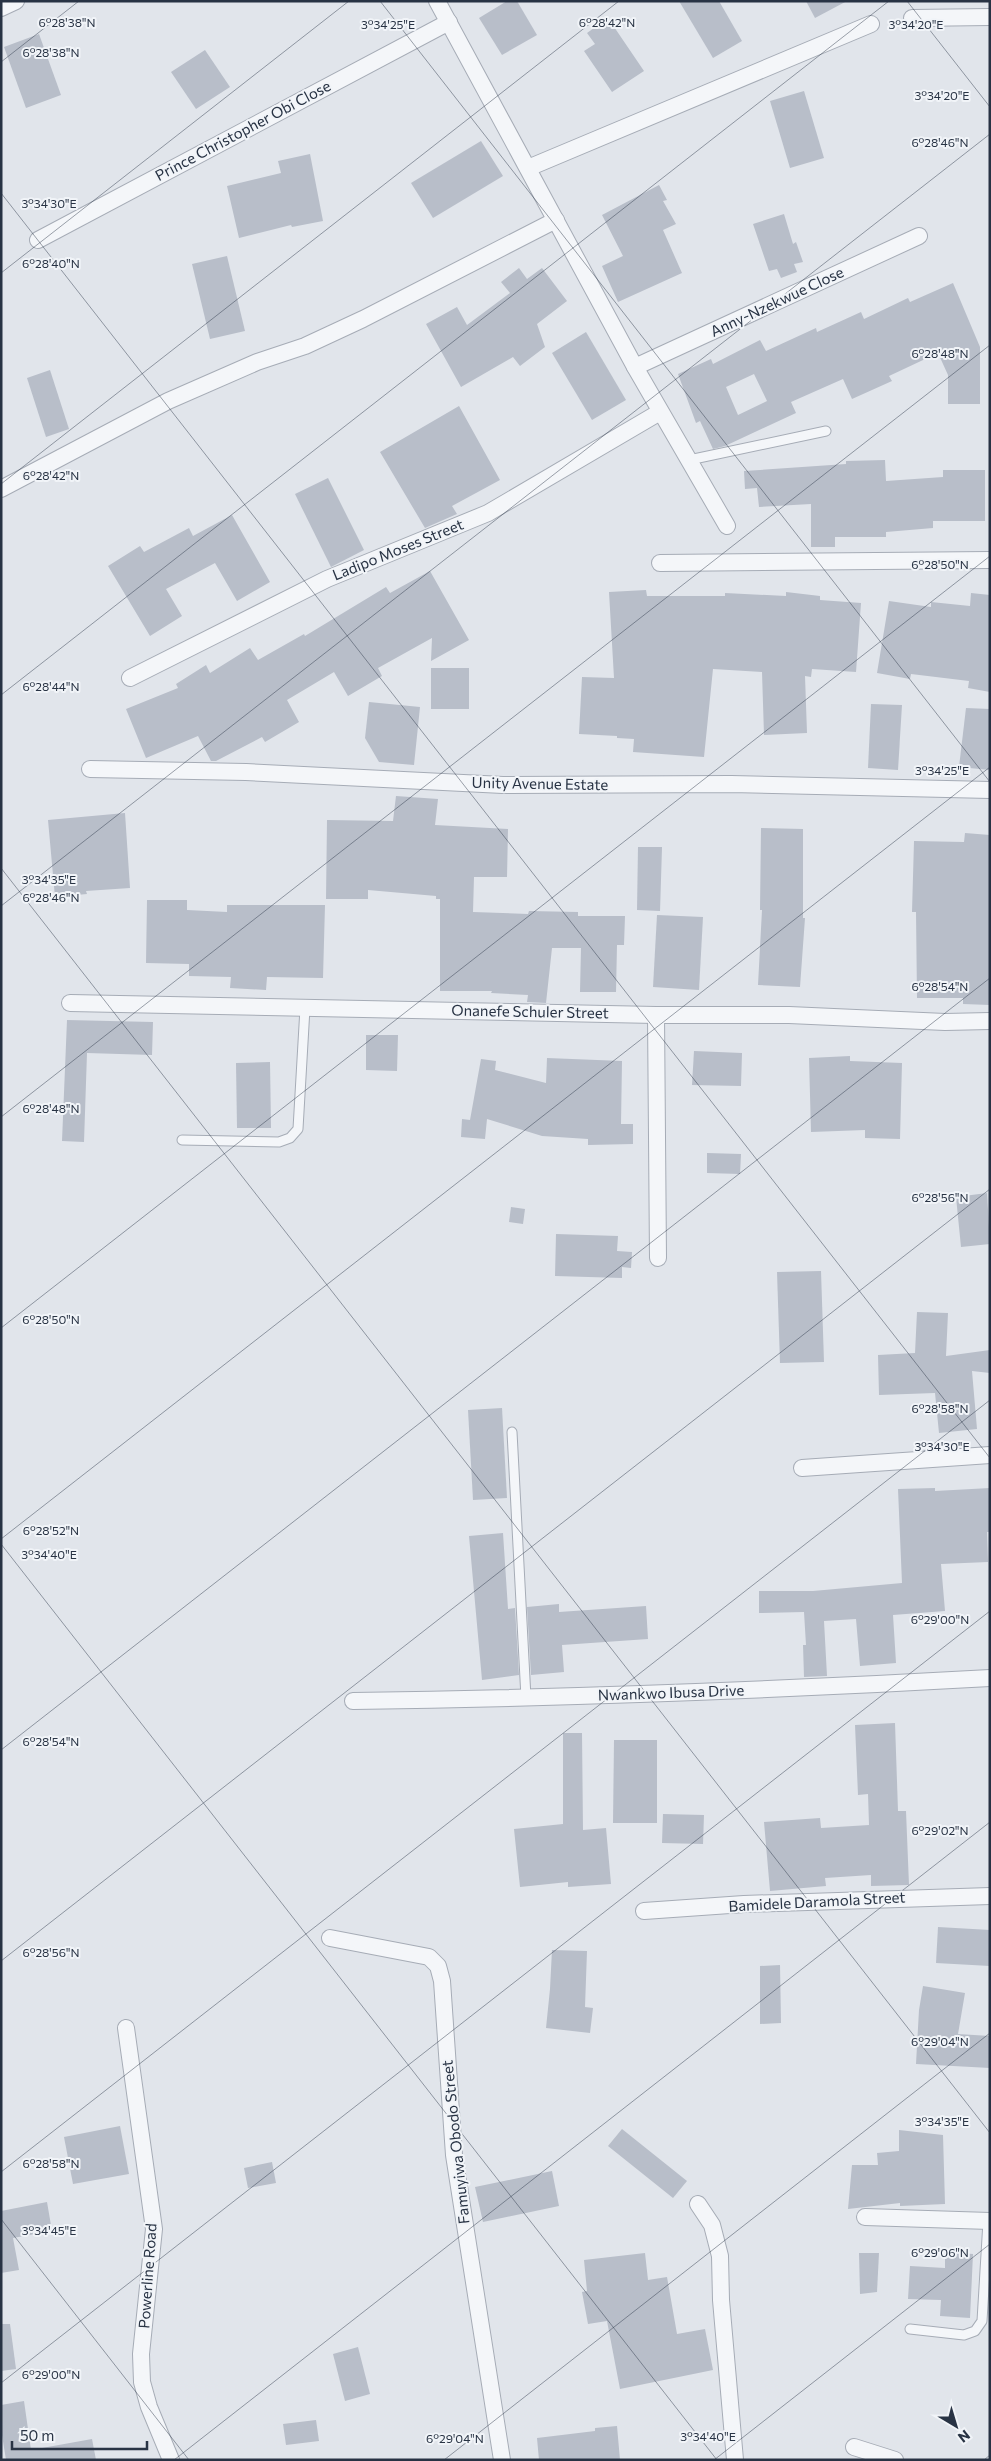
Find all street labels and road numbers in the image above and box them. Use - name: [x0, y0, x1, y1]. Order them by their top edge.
- street label: Prince Christopher Obi Close: [152, 76, 333, 184]
- street label: Anny-Nzekwue Close: [707, 262, 846, 340]
- street label: Ladipo Moses Street: [330, 515, 466, 584]
- street label: Unity Avenue Estate: [472, 773, 609, 793]
- street label: Onanefe Schuler Street: [451, 1001, 609, 1021]
- street label: Nwankwo Ibusa Drive: [597, 1680, 745, 1704]
- street label: Bamidele Daramola Street: [728, 1887, 906, 1915]
- street label: Famuyiwa Obodo Street: [437, 2059, 473, 2225]
- street label: Powerline Road: [134, 2223, 160, 2329]

